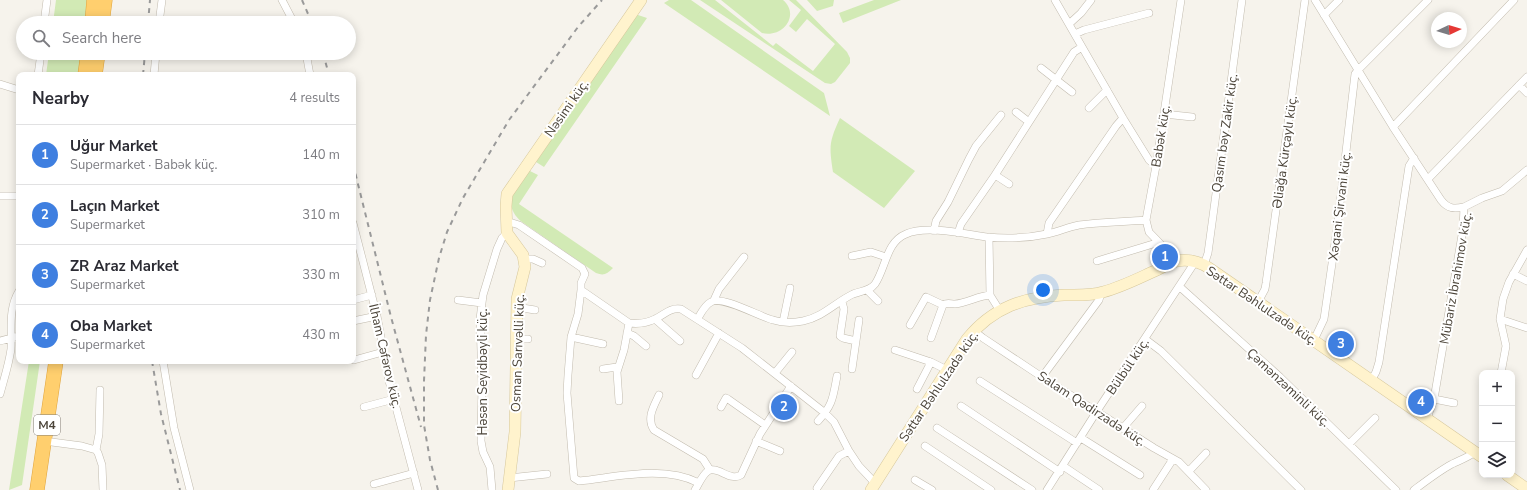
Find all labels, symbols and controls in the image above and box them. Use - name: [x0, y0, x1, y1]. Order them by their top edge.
- north arrow: [1431, 12, 1467, 48]
- search box: [16, 16, 356, 60]
- icon: search: [30, 27, 52, 49]
- text: Search here: [62, 28, 142, 48]
- street label: Qasım bəy Zakir küç.: [1208, 73, 1242, 194]
- street label: Nəsimi küç.: [540, 76, 593, 141]
- text: Nearby: [32, 87, 89, 110]
- text: 4 results: [289, 89, 340, 107]
- street label: Əliağa Kürçaylı küç.: [1268, 94, 1302, 210]
- street label: Babək küç.: [1147, 104, 1175, 169]
- text: Uğur Market: [70, 136, 158, 156]
- text: 1: [41, 146, 49, 164]
- text: 140 m: [302, 146, 340, 164]
- street label: Xəqani Şirvani küç.: [1324, 151, 1356, 262]
- text: Supermarket · Babək küç.: [70, 156, 217, 174]
- text: Laçın Market: [70, 196, 159, 216]
- text: 2: [41, 206, 49, 224]
- text: 310 m: [302, 206, 340, 224]
- street label: Mübariz İbrahimov küç.: [1435, 210, 1476, 346]
- text: Supermarket: [70, 216, 145, 234]
- pin: 1: [1152, 242, 1178, 272]
- text: ZR Araz Market: [70, 256, 179, 276]
- street label: Səttar Bəhlulzadə küç.: [1202, 262, 1321, 350]
- text: 3: [41, 266, 49, 284]
- text: 330 m: [302, 266, 340, 284]
- text: Supermarket: [70, 276, 145, 294]
- your location: [1033, 280, 1053, 300]
- street label: Osman Sarıvəlli küç.: [507, 294, 529, 412]
- street label: İlham Cəfərov küç.: [364, 302, 407, 410]
- street label: Həsən Seyidbəyli küç.: [474, 308, 492, 436]
- text: Oba Market: [70, 316, 152, 336]
- text: 4: [41, 326, 49, 344]
- text: 430 m: [302, 326, 340, 344]
- street label: Səttar Bəhlulzadə küç.: [895, 327, 983, 446]
- pin: 3: [1328, 329, 1354, 359]
- street label: Bülbül küç.: [1102, 335, 1153, 398]
- text: Supermarket: [70, 336, 145, 354]
- street label: Çəmənzəminli küç.: [1243, 344, 1334, 431]
- street label: Salam Qədirzadə küç.: [1034, 367, 1149, 451]
- map controls: [1479, 370, 1515, 478]
- button: +: [1479, 370, 1515, 406]
- pin: 4: [1408, 387, 1434, 417]
- pin: 2: [771, 392, 797, 422]
- button: −: [1479, 406, 1515, 442]
- road number: M4: [34, 415, 60, 435]
- button: layers: [1479, 442, 1515, 478]

